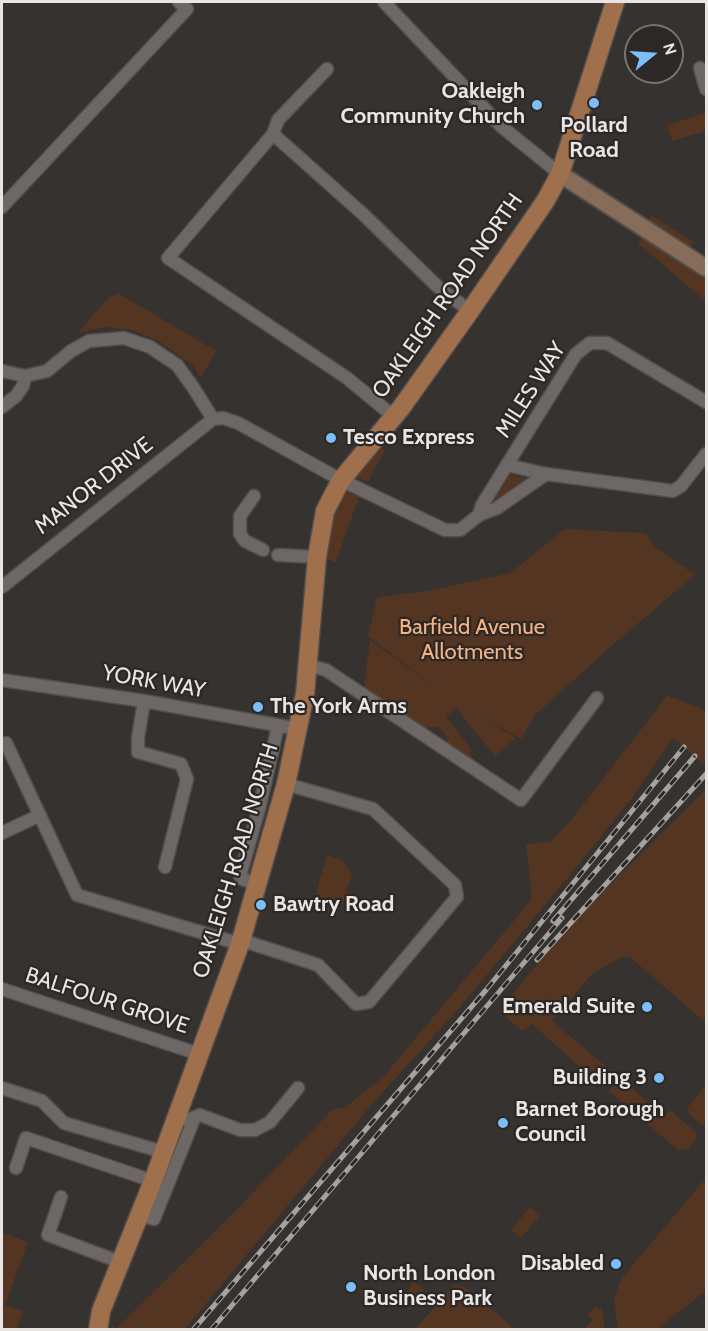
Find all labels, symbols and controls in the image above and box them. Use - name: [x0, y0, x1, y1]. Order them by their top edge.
- north arrow: [624, 24, 684, 84]
- text: N: [659, 41, 680, 57]
- place label: Oakleigh Community Church: [340, 79, 525, 130]
- marker: Pollard Road: [587, 96, 601, 110]
- marker: Oakleigh Community Church: [530, 98, 544, 112]
- place label: Pollard Road: [560, 113, 628, 164]
- street label: OAKLEIGH ROAD NORTH: [367, 189, 529, 403]
- street label: MILES WAY: [490, 337, 572, 443]
- place label: Tesco Express: [343, 425, 475, 451]
- marker: Tesco Express: [324, 431, 338, 445]
- street label: MANOR DRIVE: [30, 432, 158, 540]
- park label: Barfield Avenue Allotments: [399, 615, 545, 666]
- street label: YORK WAY: [100, 660, 208, 704]
- place label: The York Arms: [270, 694, 407, 720]
- marker: The York Arms: [251, 700, 265, 714]
- street label: OAKLEIGH ROAD NORTH: [188, 741, 284, 981]
- place label: Bawtry Road: [273, 892, 394, 918]
- marker: Bawtry Road: [254, 898, 268, 912]
- street label: BALFOUR GROVE: [22, 962, 192, 1040]
- place label: Emerald Suite: [502, 994, 635, 1020]
- marker: Emerald Suite: [640, 1000, 654, 1014]
- place label: Building 3: [552, 1065, 647, 1091]
- marker: Building 3: [652, 1071, 666, 1085]
- place label: Barnet Borough Council: [515, 1097, 664, 1148]
- marker: Barnet Borough Council: [496, 1116, 510, 1130]
- place label: Disabled: [521, 1251, 604, 1277]
- marker: Disabled: [609, 1257, 623, 1271]
- place label: North London Business Park: [363, 1261, 495, 1312]
- marker: North London Business Park: [344, 1280, 358, 1294]

